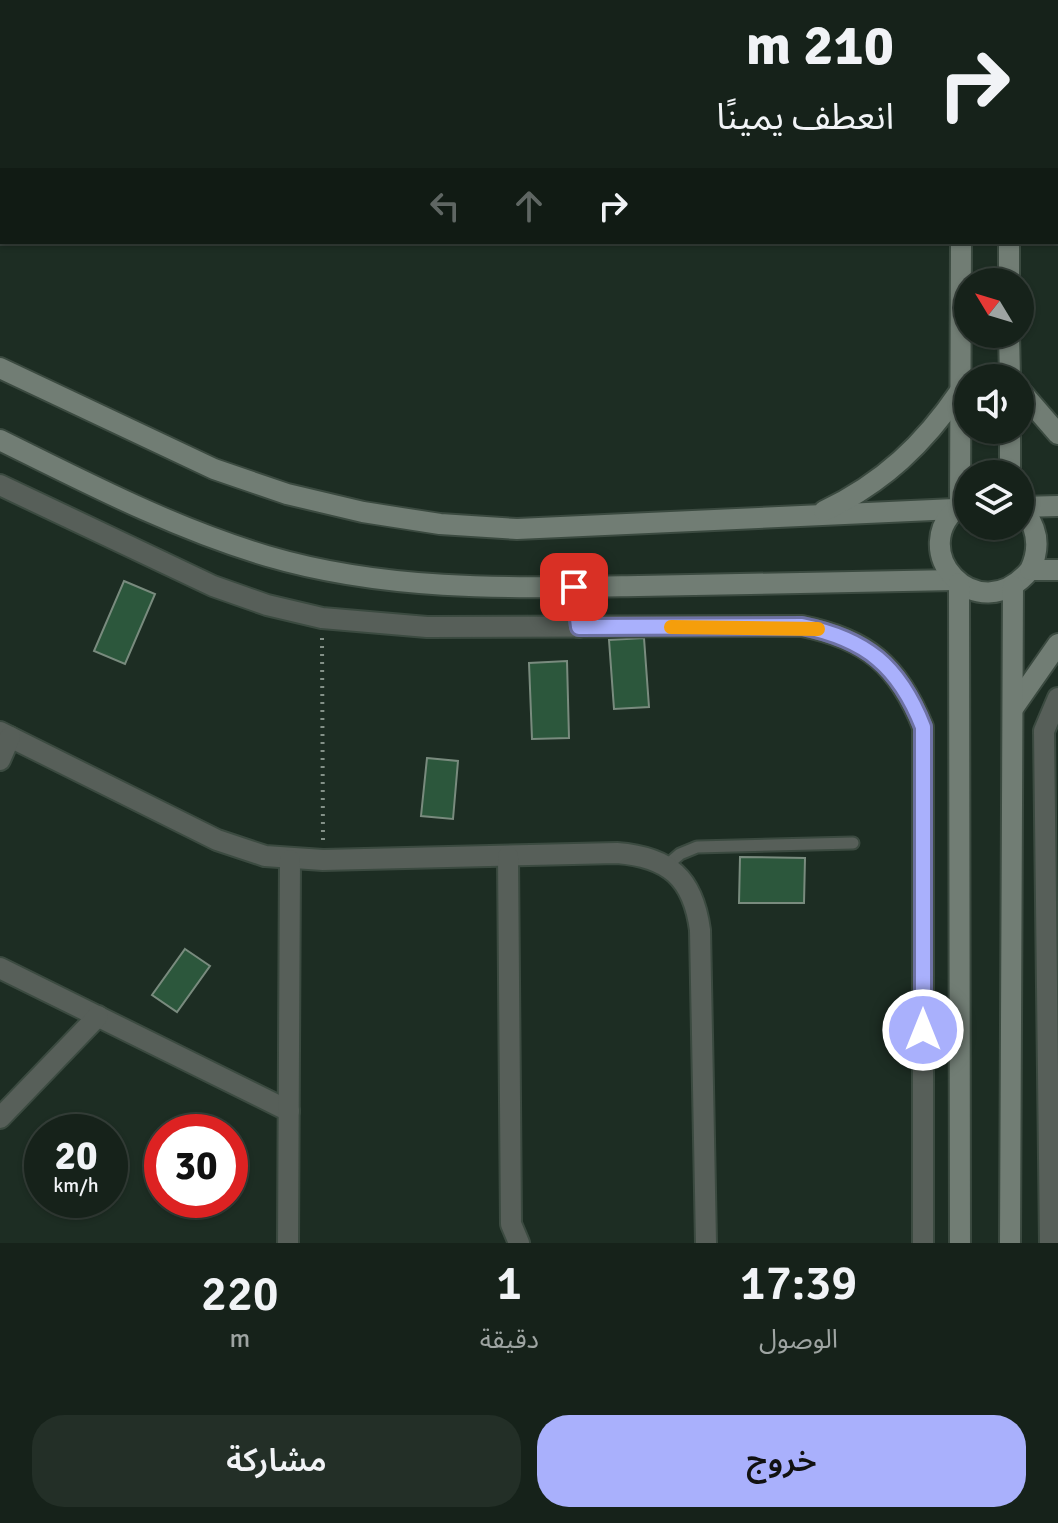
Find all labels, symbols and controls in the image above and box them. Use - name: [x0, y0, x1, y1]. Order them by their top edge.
- text: 210 m: [746, 11, 894, 80]
- icon: right: [922, 32, 1026, 136]
- text: انعطف يمينًا: [716, 95, 894, 140]
- icon: left: [423, 184, 467, 228]
- icon: ahead: [507, 184, 551, 228]
- icon: right: [591, 184, 635, 228]
- north arrow: [954, 268, 1034, 348]
- map controls: [954, 268, 1034, 540]
- button: sound: [954, 364, 1034, 444]
- button: layers: [954, 460, 1034, 540]
- pin: [540, 553, 608, 621]
- icon: arrive: [552, 565, 596, 609]
- position arrow: [881, 988, 965, 1072]
- speed limit sign: 30: [144, 1114, 248, 1218]
- text: 20: [54, 1131, 98, 1181]
- text: km/h: [53, 1173, 99, 1198]
- text: 1: [496, 1254, 522, 1313]
- text: 17:39: [740, 1254, 857, 1313]
- text: 220: [201, 1265, 279, 1324]
- text: m: [229, 1323, 250, 1355]
- text: دقيقة: [480, 1324, 539, 1356]
- text: الوصول: [759, 1324, 838, 1356]
- button: مشاركة: [32, 1415, 521, 1507]
- button: خروج: [537, 1415, 1026, 1507]

